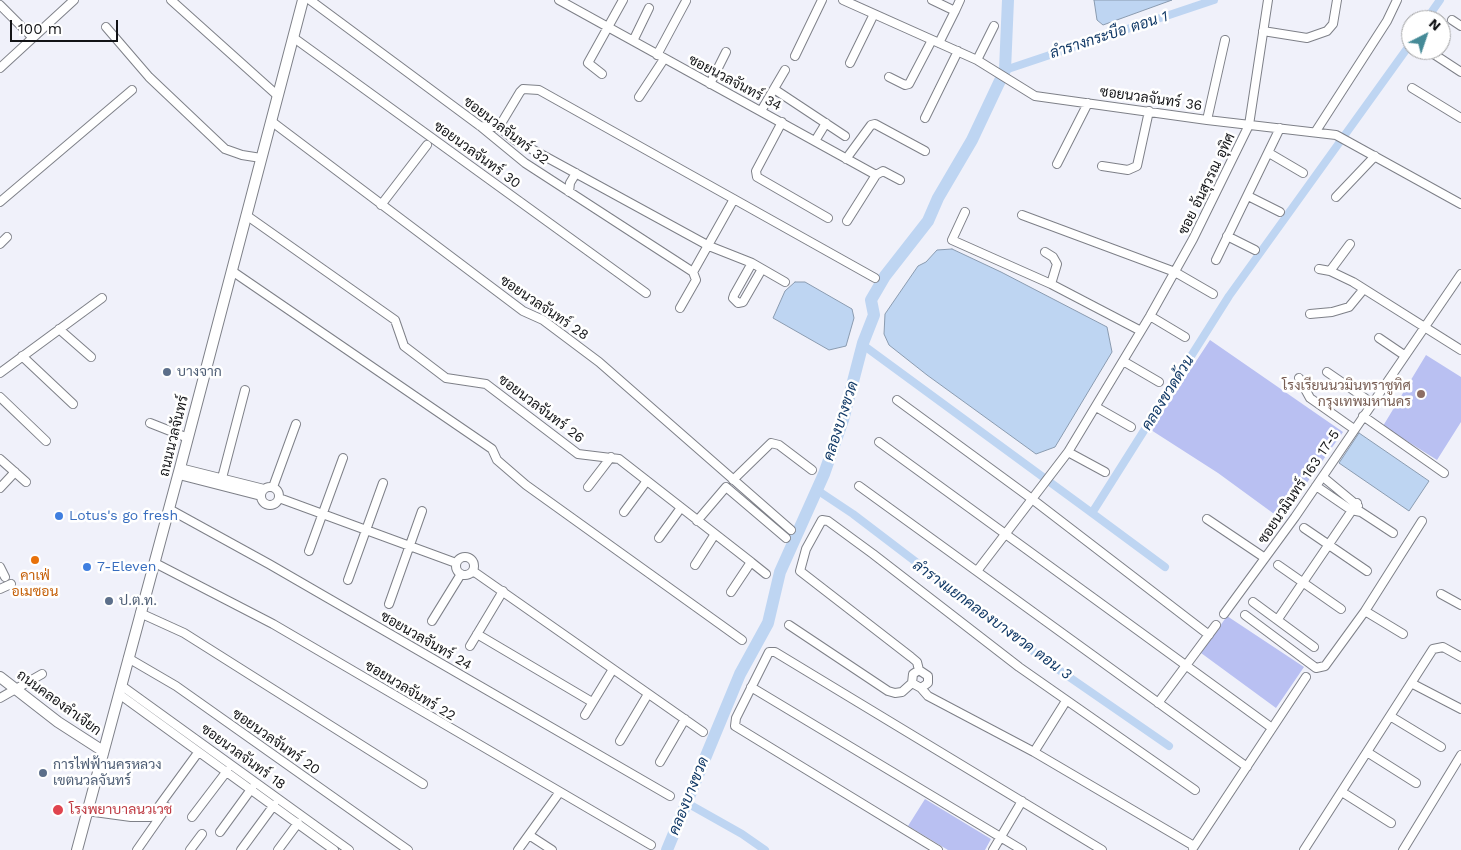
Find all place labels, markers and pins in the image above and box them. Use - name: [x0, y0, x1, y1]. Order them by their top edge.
- place label: บางจาก: [177, 364, 222, 380]
- marker: บางจาก: [161, 366, 173, 378]
- place label: โรงเรียนนวมินทราชูทิศ กรุงเทพมหานคร: [1282, 378, 1411, 411]
- marker: โรงเรียนนวมินทราชูทิศ กรุงเทพมหานคร: [1415, 388, 1427, 400]
- place label: Lotus's go fresh: [69, 508, 178, 524]
- marker: Lotus's go fresh: [53, 510, 65, 522]
- marker: คาเฟ่ อเมซอน: [29, 554, 41, 566]
- place label: 7-Eleven: [97, 559, 156, 575]
- marker: 7-Eleven: [81, 561, 93, 573]
- place label: คาเฟ่ อเมซอน: [12, 568, 58, 600]
- place label: ป.ต.ท.: [119, 593, 157, 609]
- marker: ป.ต.ท.: [103, 595, 115, 607]
- place label: การไฟฟ้านครหลวง เขตนวลจันทร์: [53, 757, 162, 790]
- marker: การไฟฟ้านครหลวง เขตนวลจันทร์: [37, 767, 49, 779]
- place label: โรงพยาบาลนวเวช: [69, 802, 172, 818]
- marker: โรงพยาบาลนวเวช: [51, 803, 65, 817]

